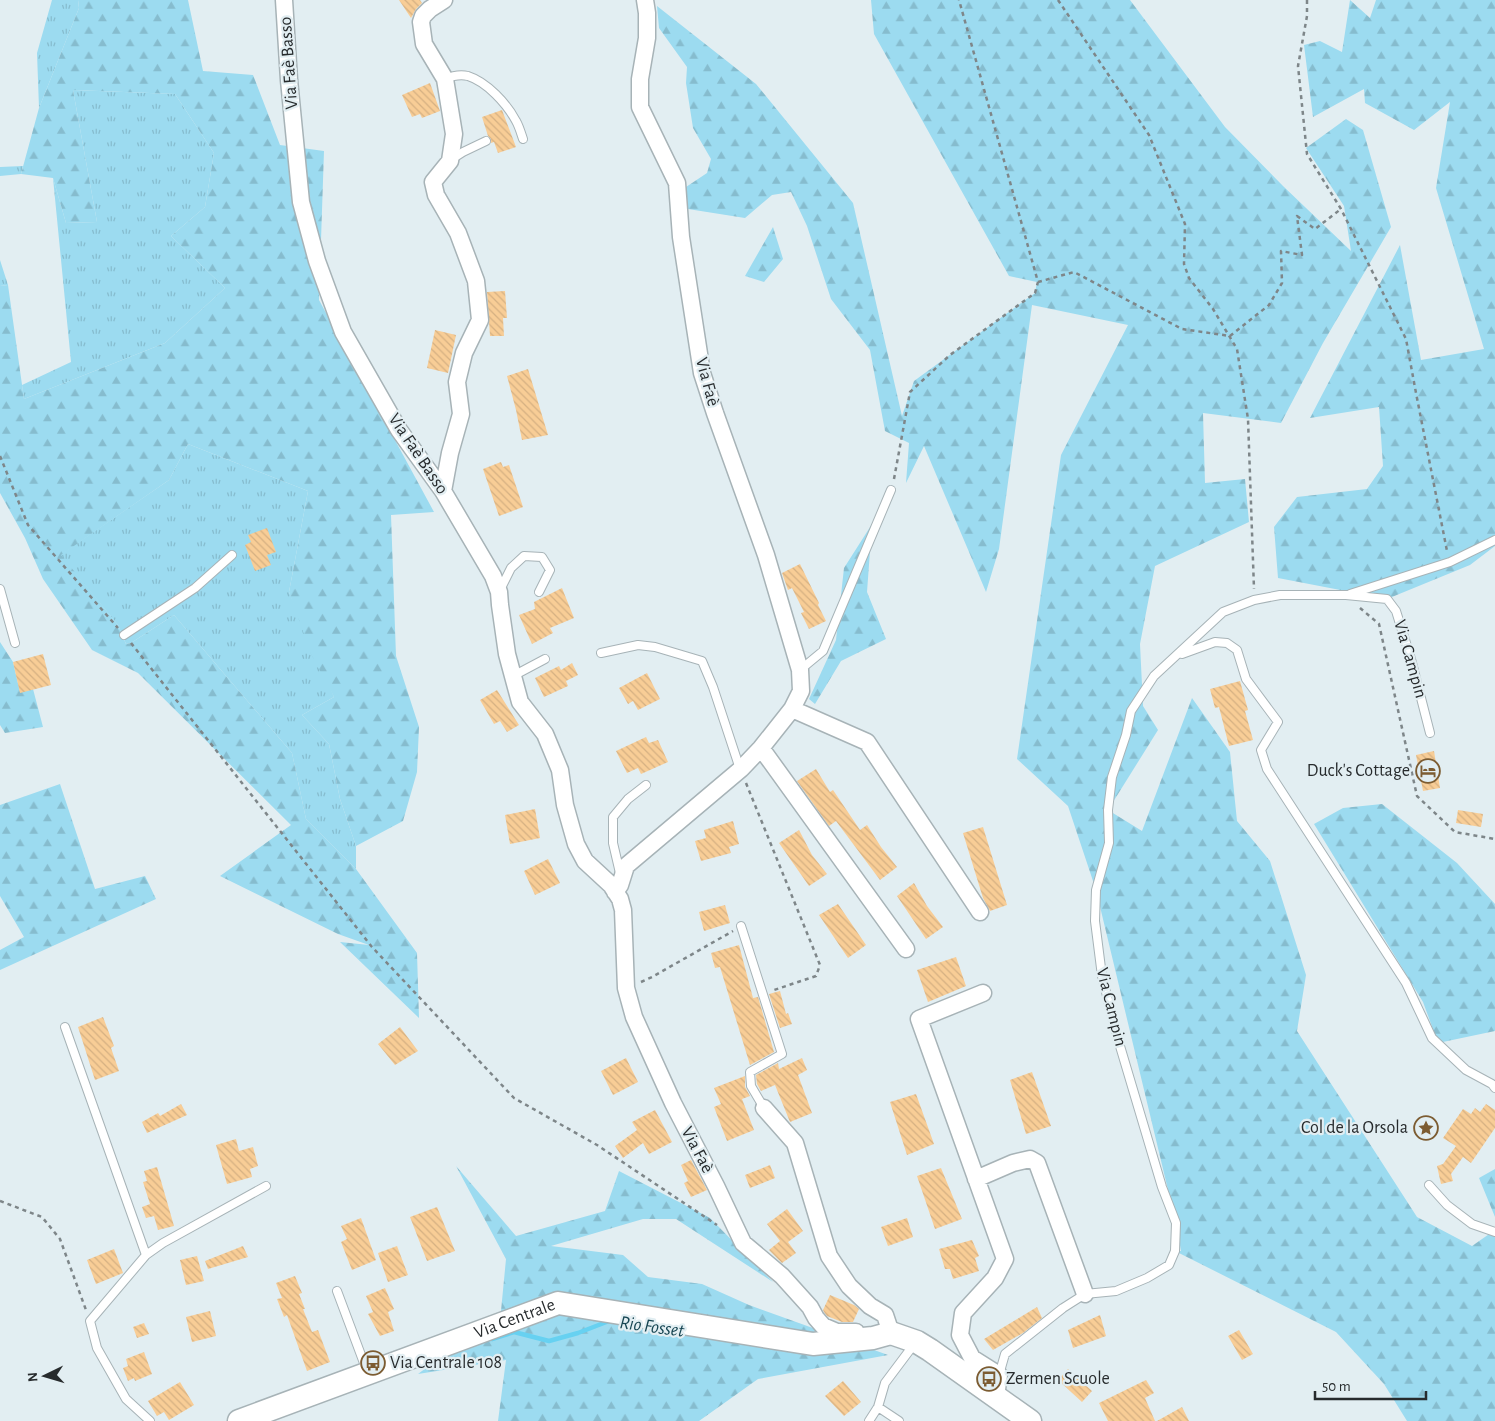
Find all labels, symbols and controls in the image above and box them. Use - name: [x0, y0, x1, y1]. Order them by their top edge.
- street label: Via Faè Basso: [277, 16, 301, 110]
- street label: Via Faè: [692, 356, 722, 408]
- street label: Via Faè Basso: [385, 411, 451, 498]
- street label: Via Campin: [1390, 618, 1430, 700]
- hotel icon: Duck's Cottage: [1415, 758, 1441, 784]
- place label: Duck's Cottage: [1307, 762, 1410, 780]
- street label: Via Campin: [1093, 966, 1129, 1048]
- place icon: Col de la Orsola: [1413, 1115, 1439, 1141]
- place label: Col de la Orsola: [1301, 1119, 1408, 1137]
- street label: Via Faè: [677, 1124, 717, 1176]
- street label: Via Centrale: [472, 1296, 558, 1342]
- water label: Rio Fosset: [618, 1313, 686, 1341]
- bus stop icon: Via Centrale 108: [360, 1350, 386, 1376]
- north arrow: [20, 1351, 70, 1401]
- place label: Via Centrale 108: [390, 1354, 502, 1372]
- bus stop icon: Zermen Scuole: [976, 1366, 1002, 1392]
- scale bar: [1315, 1368, 1426, 1400]
- place label: Zermen Scuole: [1006, 1370, 1110, 1388]
- text: N: [26, 1372, 40, 1383]
- text: 50 m: [1322, 1379, 1351, 1394]

